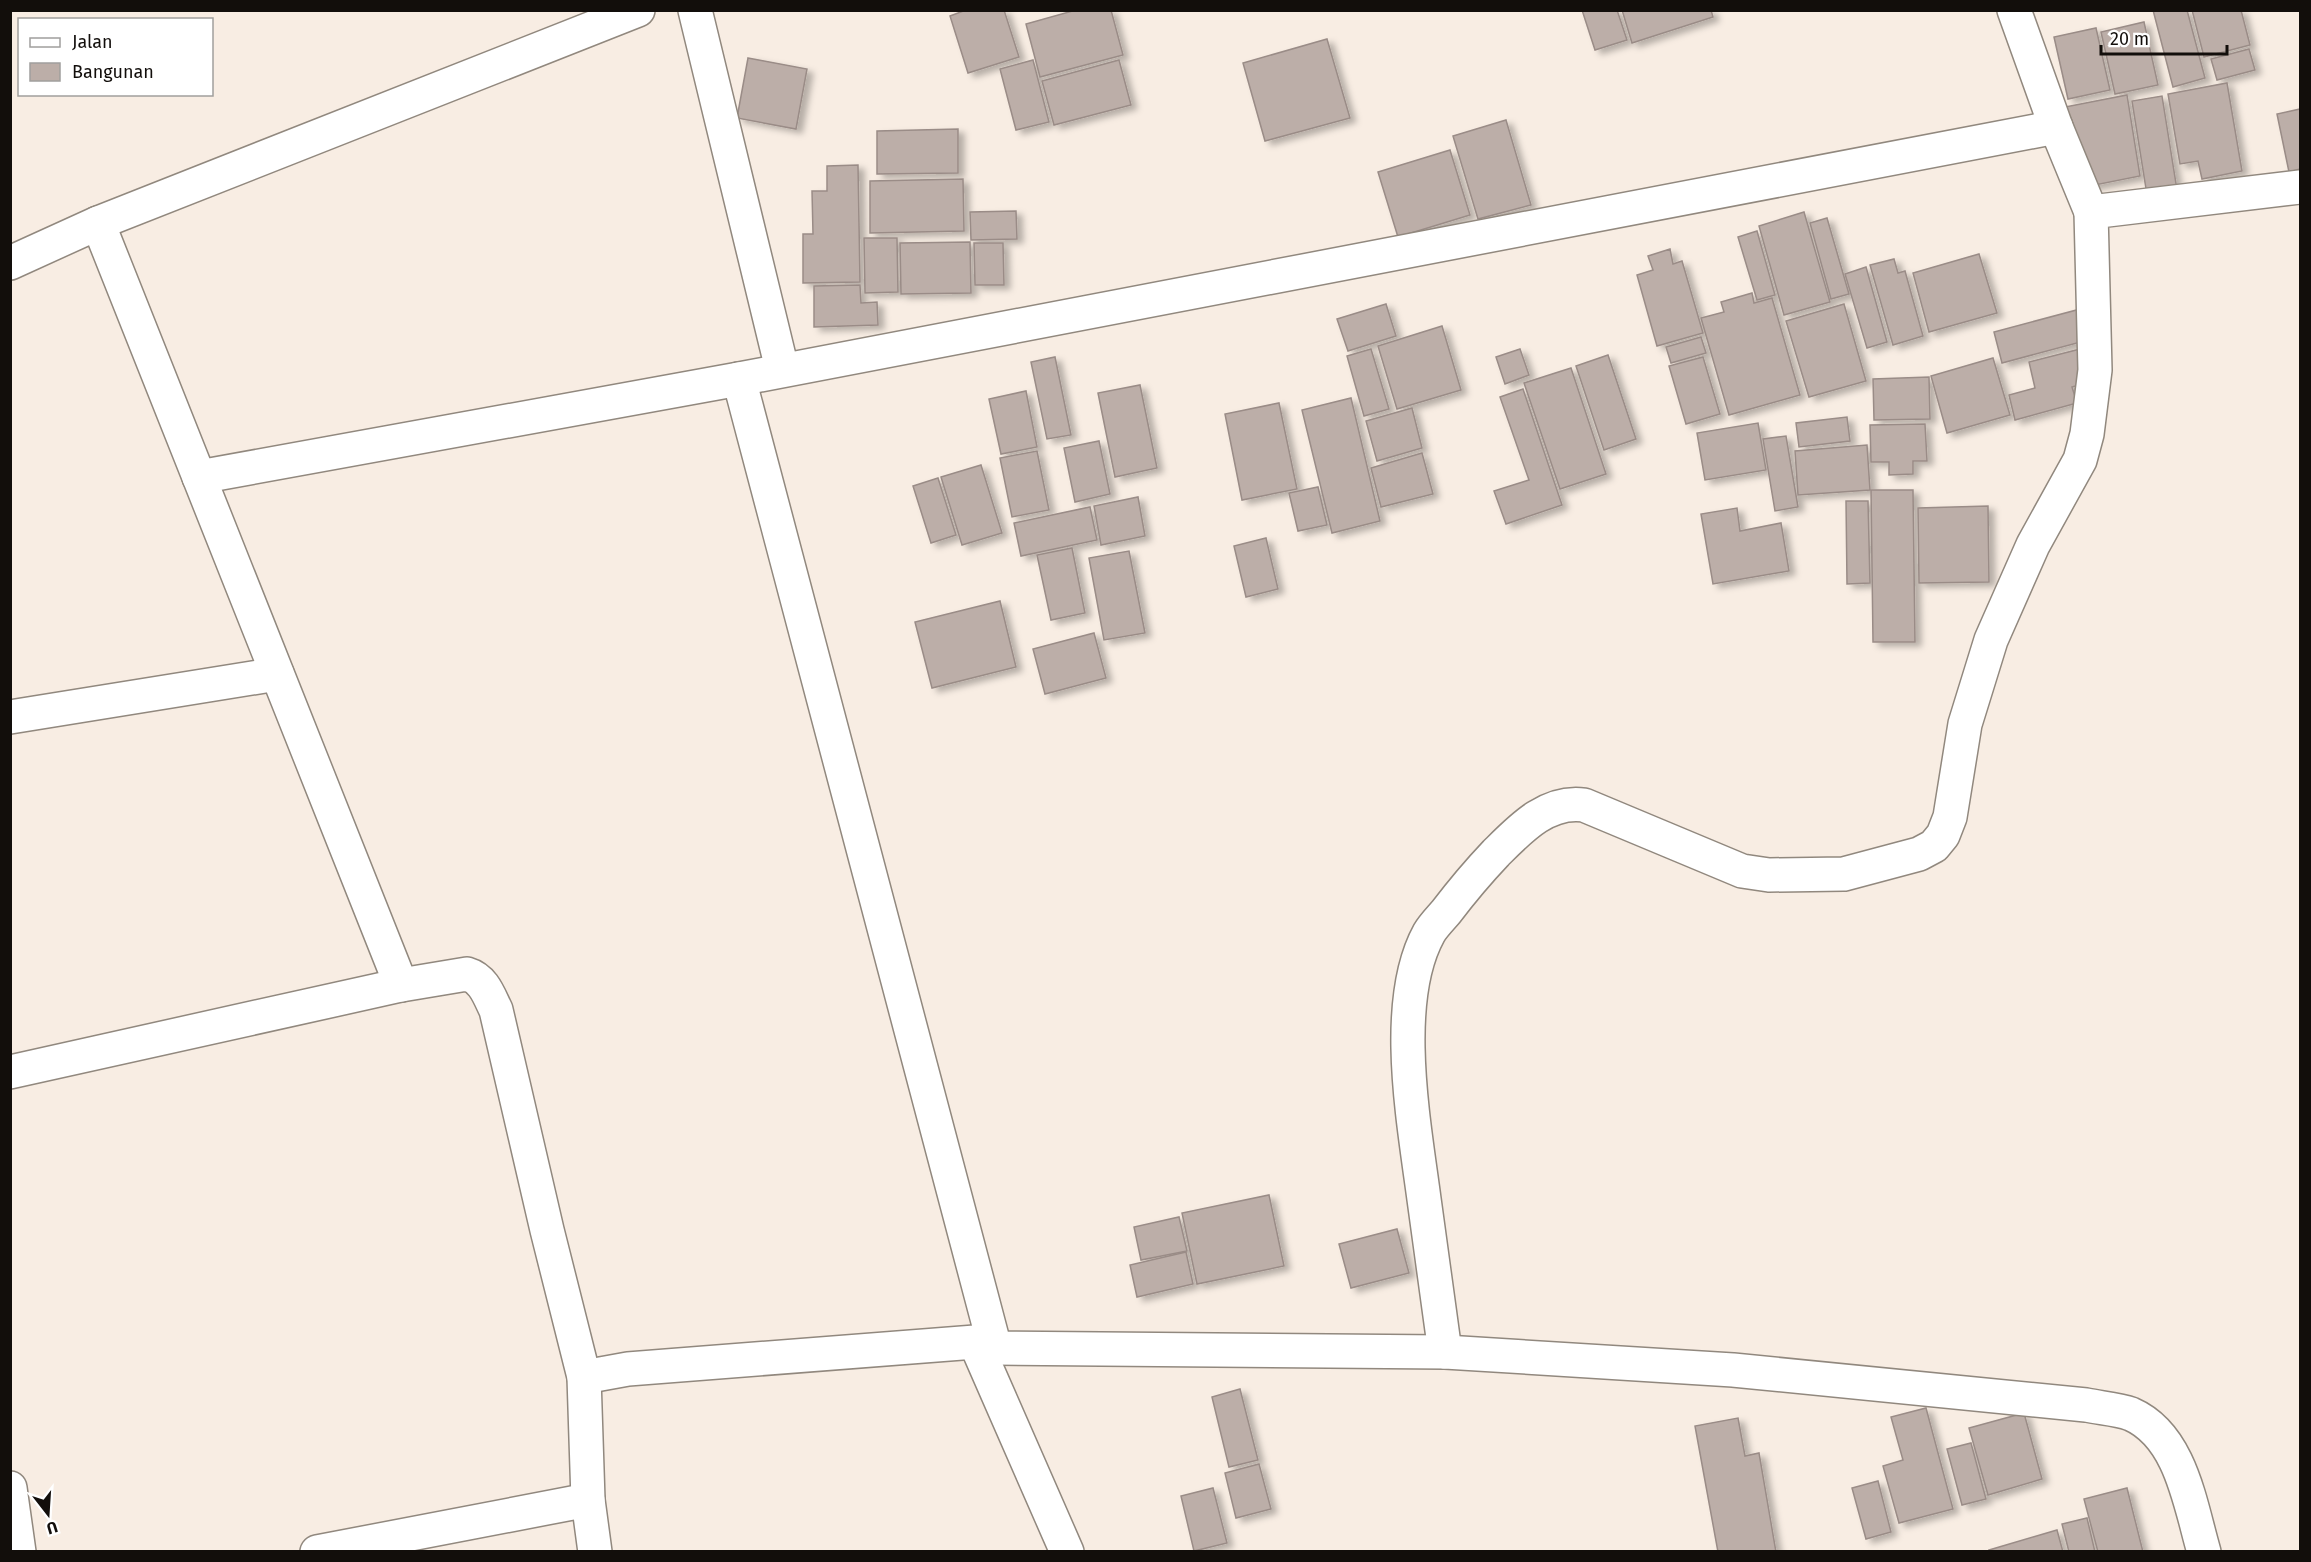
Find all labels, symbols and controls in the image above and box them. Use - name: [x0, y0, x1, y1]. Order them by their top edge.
- legend: [18, 18, 213, 96]
- scale bar: [2101, 18, 2227, 56]
- text: 20 m: [2110, 28, 2149, 50]
- text: Jalan: [72, 31, 113, 53]
- text: Bangunan: [72, 61, 154, 83]
- north arrow: [18, 1484, 78, 1544]
- text: U: [44, 1517, 60, 1538]

